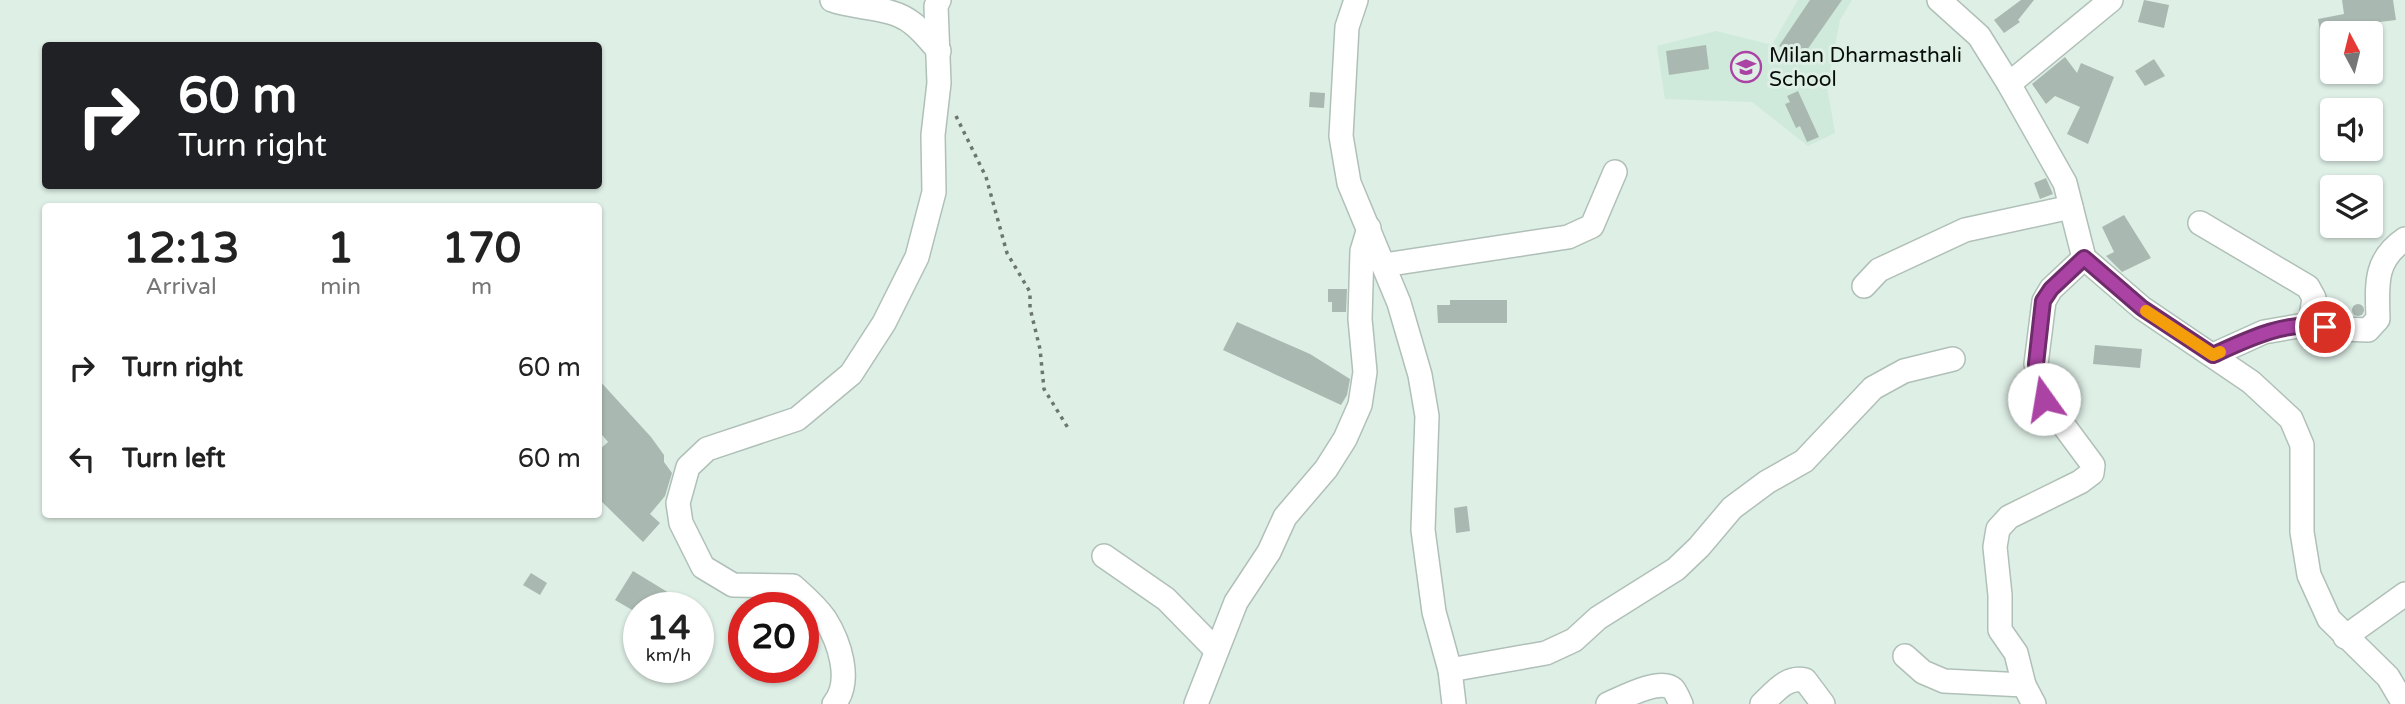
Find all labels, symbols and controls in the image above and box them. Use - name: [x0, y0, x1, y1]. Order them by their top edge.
- north arrow: [2320, 21, 2384, 84]
- map controls: [2320, 21, 2383, 238]
- place label: Milan Dharmasthali School: [1769, 43, 1962, 92]
- school or university icon: Milan Dharmasthali School: [1729, 50, 1763, 84]
- text: 60 m: [178, 67, 297, 126]
- icon: right: [63, 70, 154, 161]
- button: sound: [2320, 98, 2383, 161]
- text: Turn right: [178, 127, 327, 165]
- button: layers: [2320, 175, 2383, 238]
- text: 12:13: [123, 223, 239, 274]
- text: 1: [327, 223, 354, 274]
- text: 170: [442, 223, 521, 274]
- text: Arrival: [146, 273, 217, 301]
- text: min: [320, 273, 361, 301]
- text: m: [471, 273, 492, 301]
- pin: [2295, 297, 2355, 357]
- icon: arrive: [2306, 308, 2344, 346]
- icon: right: [63, 349, 101, 387]
- text: Turn right: [122, 352, 243, 383]
- text: 60 m: [518, 352, 581, 383]
- position arrow: [2007, 362, 2081, 436]
- icon: left: [63, 440, 101, 478]
- text: Turn left: [122, 443, 225, 474]
- text: 60 m: [518, 443, 581, 474]
- speed limit sign: 20: [728, 592, 819, 683]
- text: 14: [647, 607, 690, 649]
- text: km/h: [646, 644, 691, 666]

